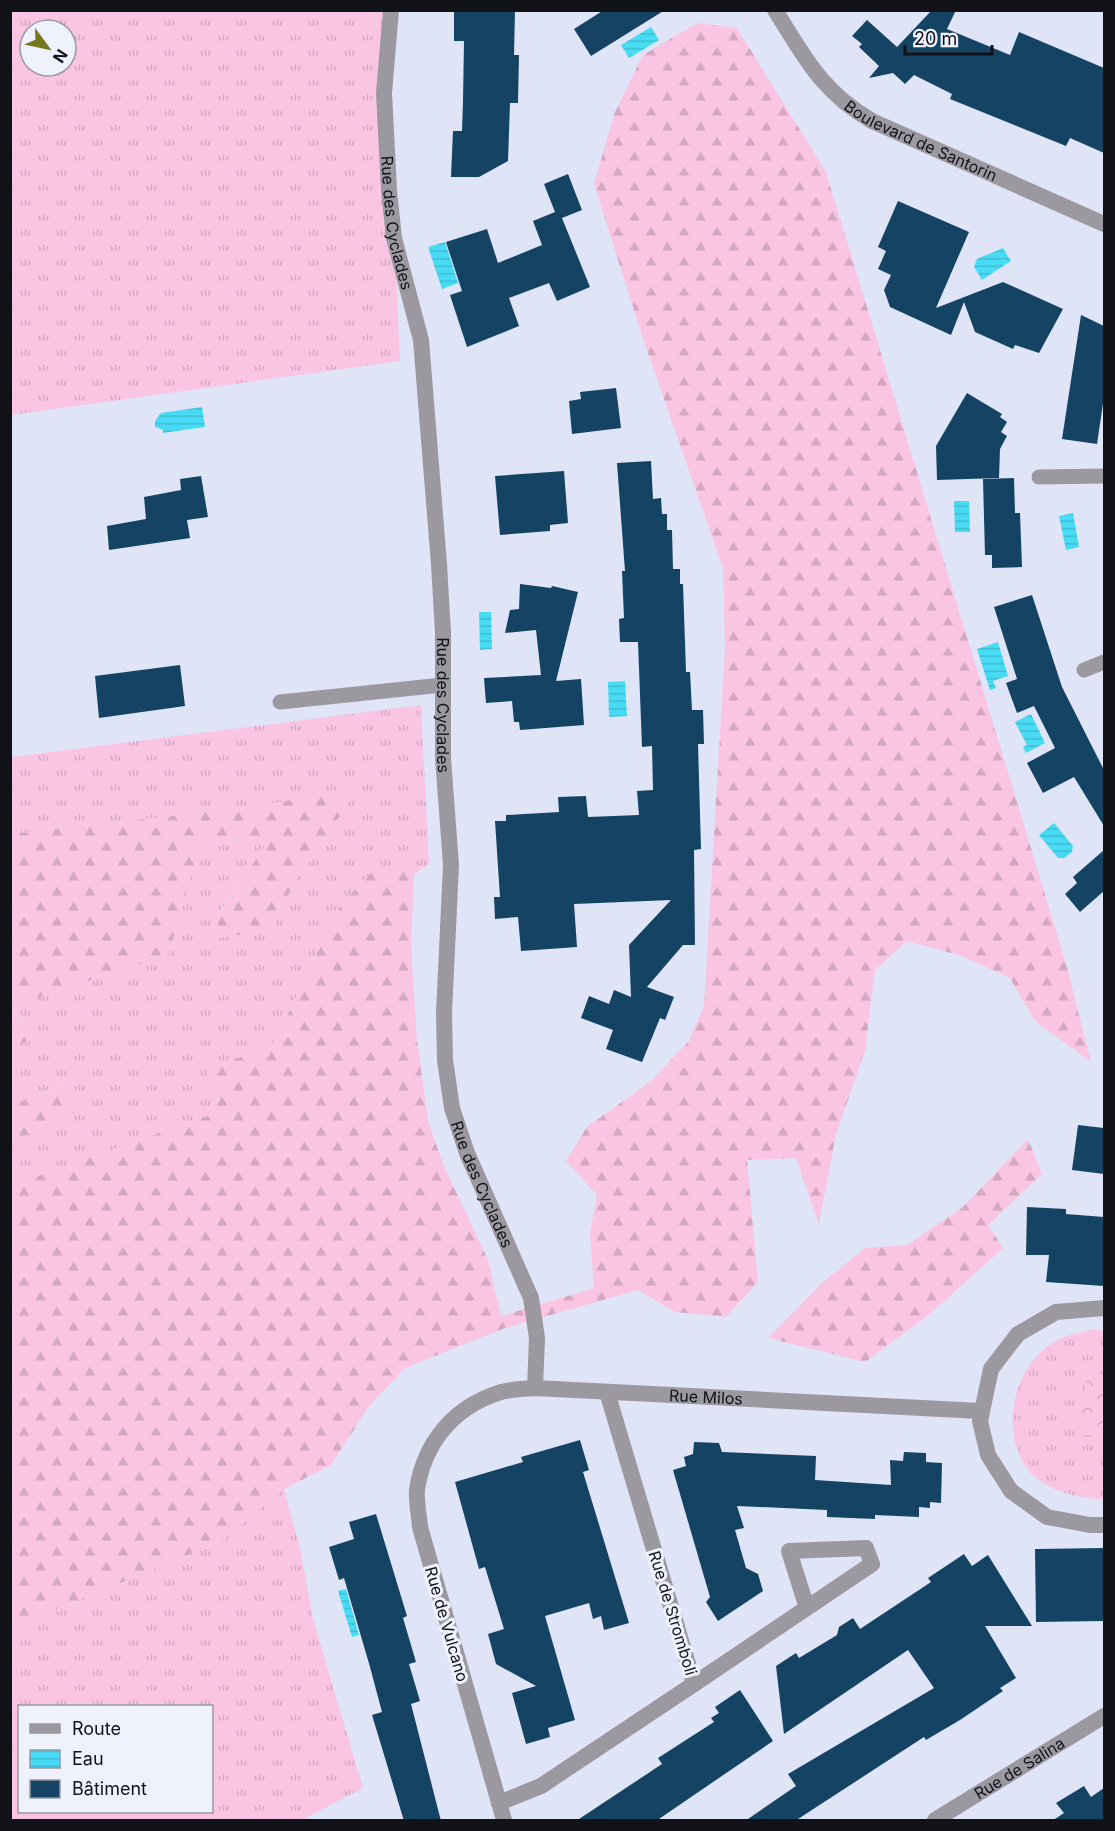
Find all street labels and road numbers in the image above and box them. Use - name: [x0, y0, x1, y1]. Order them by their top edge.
- street label: Boulevard de Santorin: [840, 96, 1001, 185]
- street label: Rue des Cyclades: [377, 155, 417, 292]
- street label: Rue des Cyclades: [433, 637, 454, 773]
- street label: Rue des Cyclades: [447, 1118, 517, 1251]
- street label: Rue Milos: [669, 1385, 743, 1409]
- street label: Rue de Stromboli: [645, 1548, 701, 1678]
- street label: Rue de Vulcano: [421, 1564, 473, 1684]
- street label: Rue de Salina: [970, 1733, 1068, 1804]

